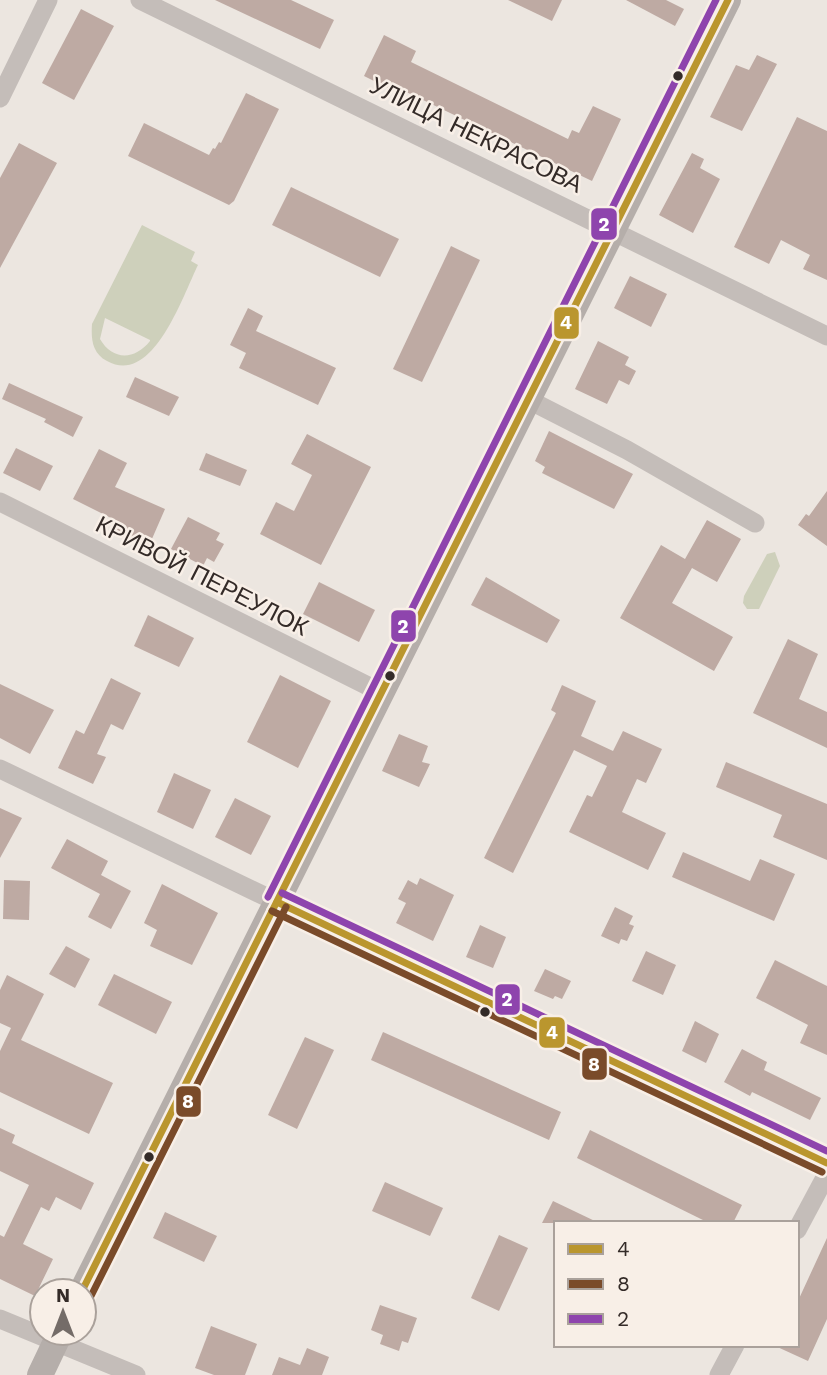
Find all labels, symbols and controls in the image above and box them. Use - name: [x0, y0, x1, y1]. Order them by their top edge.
- unlabelled marker: [671, 69, 685, 83]
- street label: УЛИЦА НЕКРАСОВА: [365, 71, 587, 199]
- line badge: 2: [590, 207, 618, 241]
- text: 2: [598, 213, 610, 236]
- line badge: 4: [553, 306, 580, 340]
- text: 4: [560, 311, 572, 334]
- street label: КРИВОЙ ПЕРЕУЛОК: [91, 510, 313, 642]
- line badge: 2: [390, 609, 417, 643]
- text: 2: [397, 615, 409, 638]
- unlabelled marker: [383, 669, 397, 683]
- line badge: 2: [494, 983, 521, 1016]
- text: 2: [501, 988, 513, 1011]
- unlabelled marker: [478, 1005, 492, 1019]
- line badge: 4: [538, 1016, 566, 1049]
- text: 4: [546, 1021, 558, 1044]
- line badge: 8: [581, 1047, 608, 1081]
- text: 8: [588, 1053, 600, 1076]
- line badge: 8: [175, 1085, 202, 1118]
- text: 8: [182, 1090, 194, 1113]
- unlabelled marker: [142, 1150, 156, 1164]
- legend: [554, 1221, 799, 1347]
- text: 4: [617, 1236, 630, 1261]
- text: 8: [617, 1271, 630, 1296]
- north arrow: [28, 1277, 98, 1347]
- text: N: [56, 1284, 70, 1307]
- text: 2: [617, 1306, 629, 1331]

